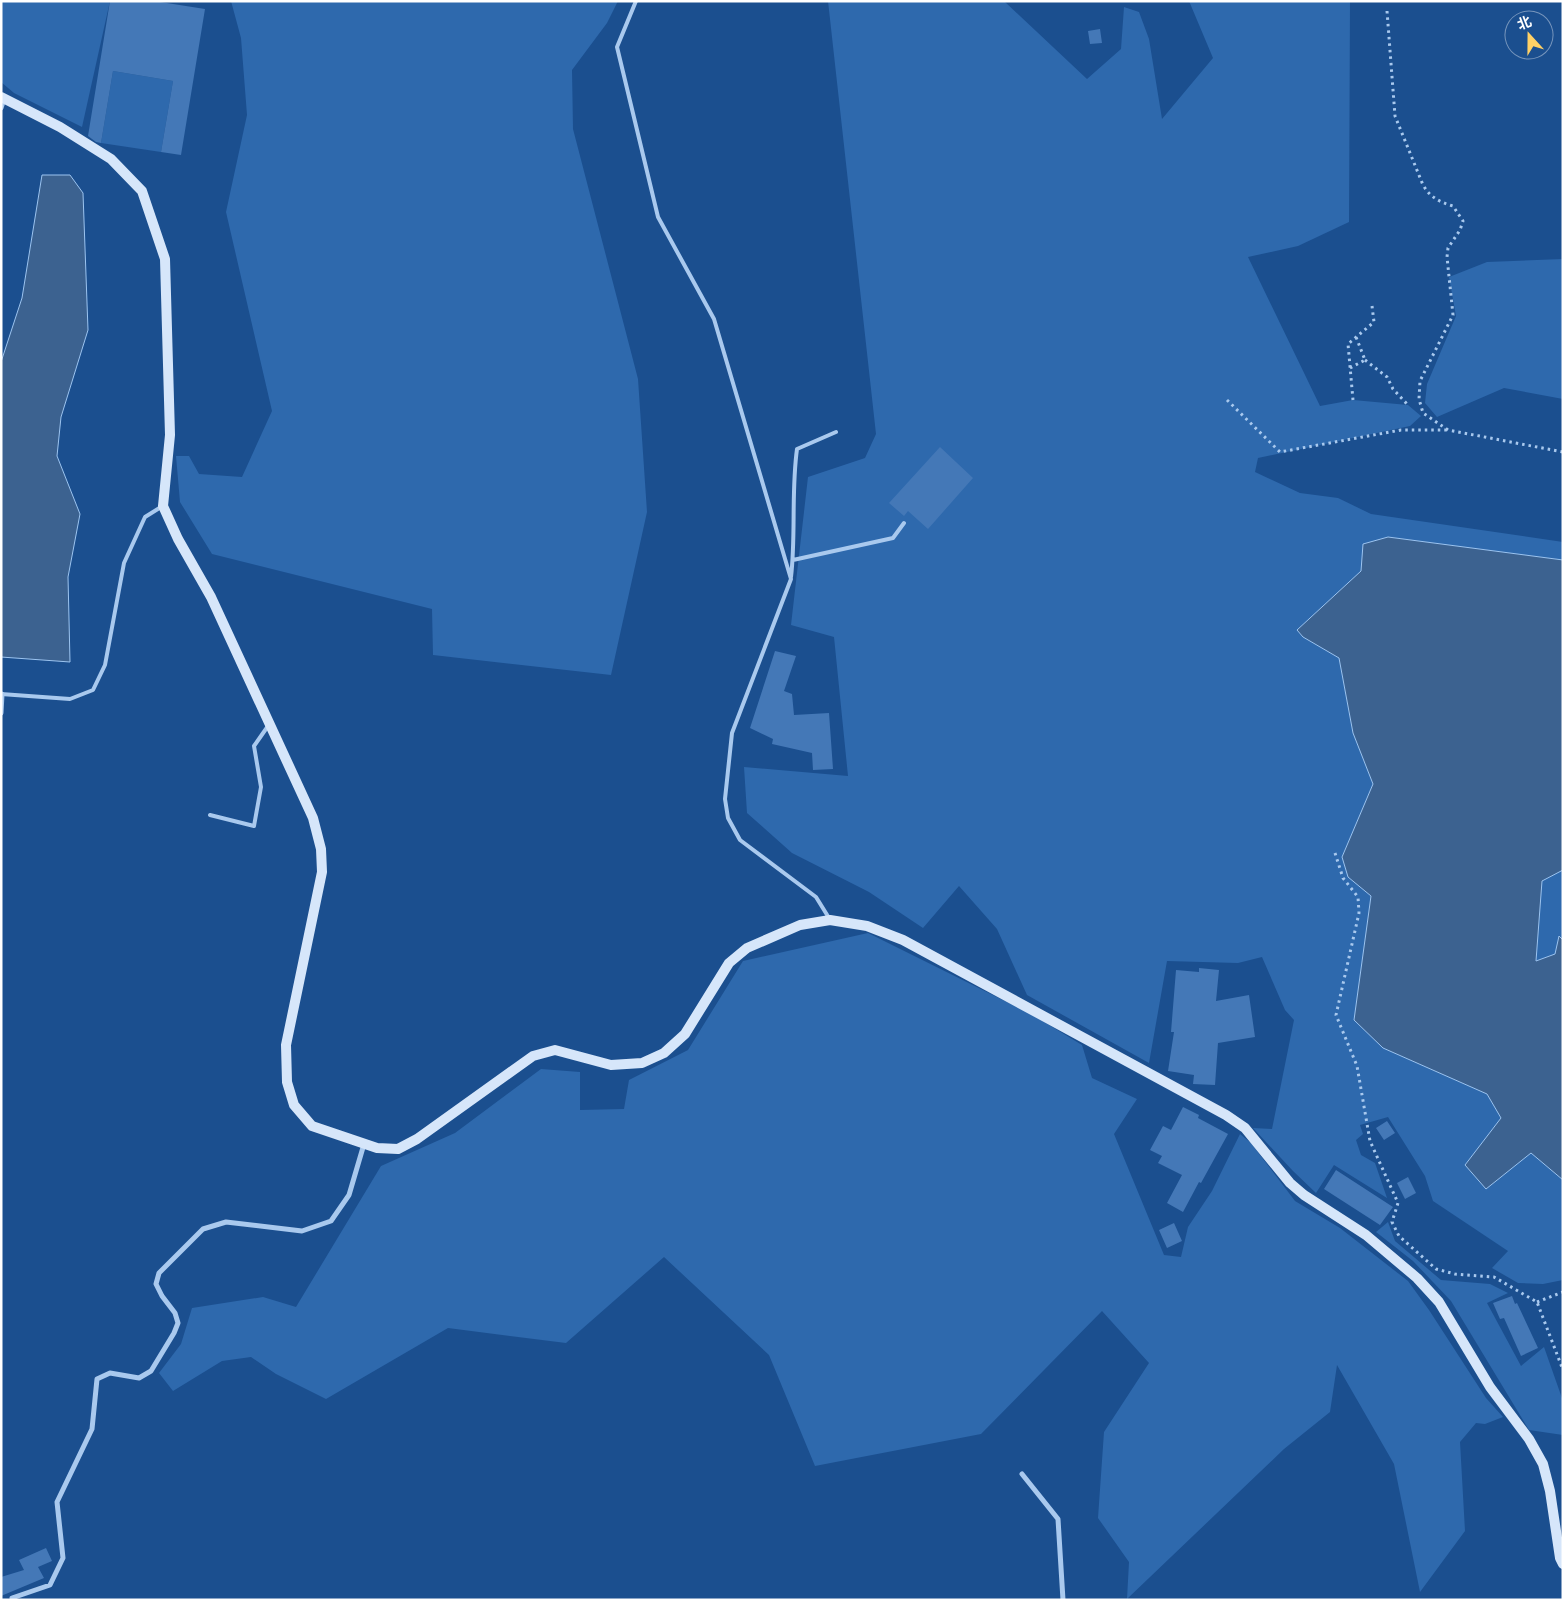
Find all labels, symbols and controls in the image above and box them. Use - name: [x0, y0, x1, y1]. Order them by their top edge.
- north arrow: [1504, 10, 1554, 60]
- text: 北: [1515, 12, 1534, 34]

